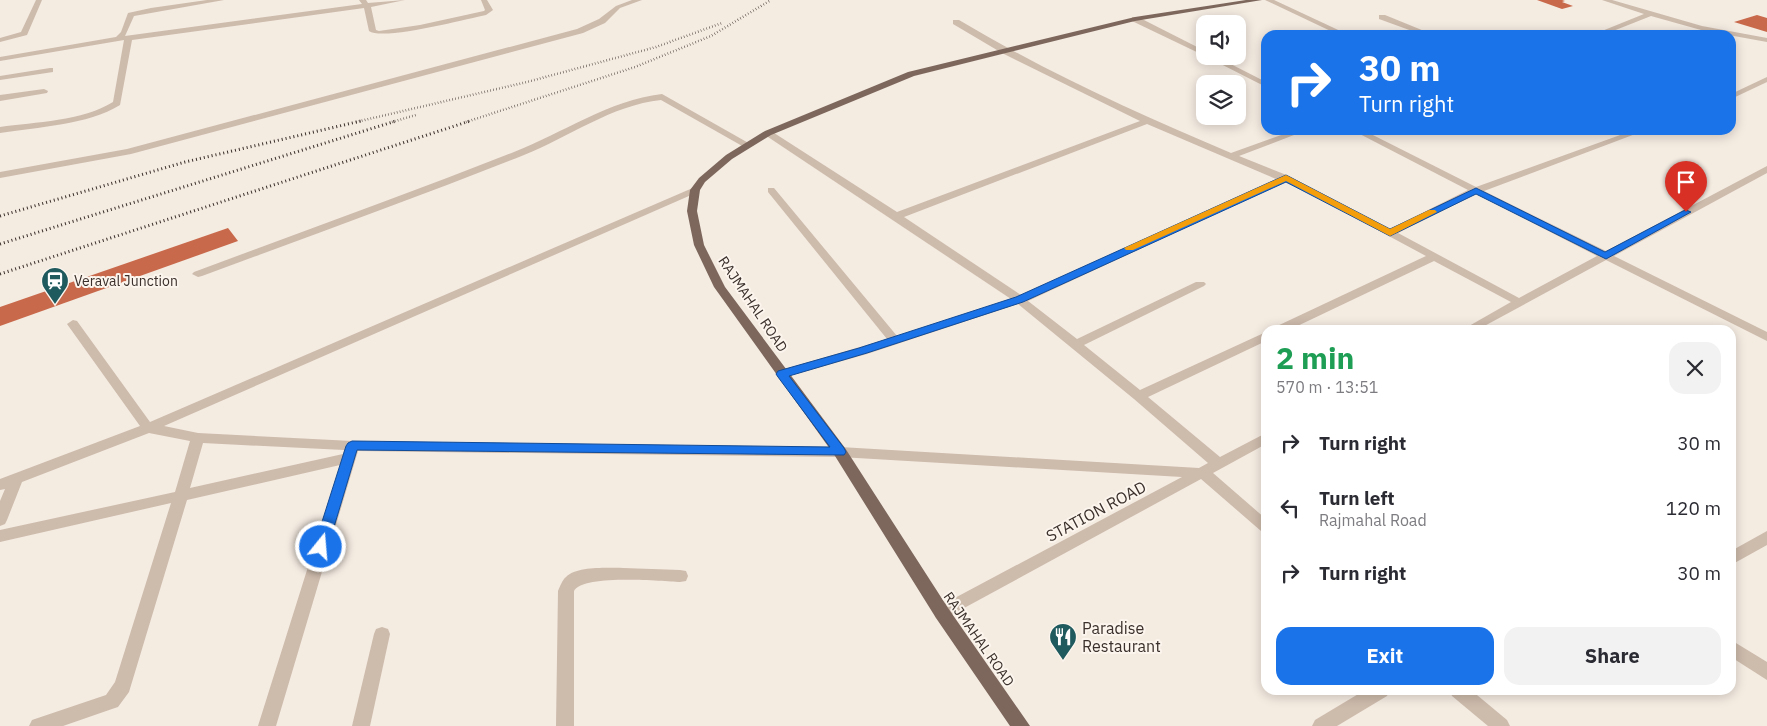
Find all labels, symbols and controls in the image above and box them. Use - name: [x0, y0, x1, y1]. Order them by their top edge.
- map controls: [1196, 15, 1246, 125]
- button: sound: [1196, 15, 1246, 65]
- text: 30 m: [1359, 45, 1441, 91]
- icon: right: [1276, 50, 1341, 115]
- button: layers: [1196, 75, 1246, 125]
- text: Turn right: [1359, 89, 1454, 118]
- pin: [1665, 161, 1707, 212]
- icon: arrive: [1672, 168, 1700, 196]
- street label: RAJMAHAL ROAD: [714, 253, 792, 355]
- station icon: Veraval Junction: [40, 266, 70, 305]
- place label: Veraval Junction: [74, 272, 178, 290]
- text: 2 min: [1276, 338, 1354, 377]
- button: close: [1669, 342, 1721, 394]
- text: 570 m · 13:51: [1276, 377, 1378, 397]
- icon: right: [1276, 429, 1304, 457]
- text: Turn right: [1319, 431, 1406, 455]
- text: 30 m: [1677, 431, 1721, 455]
- street label: STATION ROAD: [1043, 476, 1149, 546]
- text: Turn left: [1319, 486, 1395, 510]
- icon: left: [1276, 494, 1304, 522]
- text: 120 m: [1666, 496, 1721, 520]
- text: Rajmahal Road: [1319, 510, 1427, 530]
- position arrow: [294, 520, 346, 572]
- icon: right: [1276, 559, 1304, 587]
- text: Turn right: [1319, 561, 1406, 585]
- text: 30 m: [1677, 561, 1721, 585]
- street label: RAJMAHAL ROAD: [940, 588, 1018, 690]
- place label: Paradise Restaurant: [1082, 618, 1161, 656]
- restaurant icon: Paradise Restaurant: [1048, 622, 1078, 661]
- button: Exit: [1276, 627, 1494, 685]
- button: Share: [1504, 627, 1721, 685]

